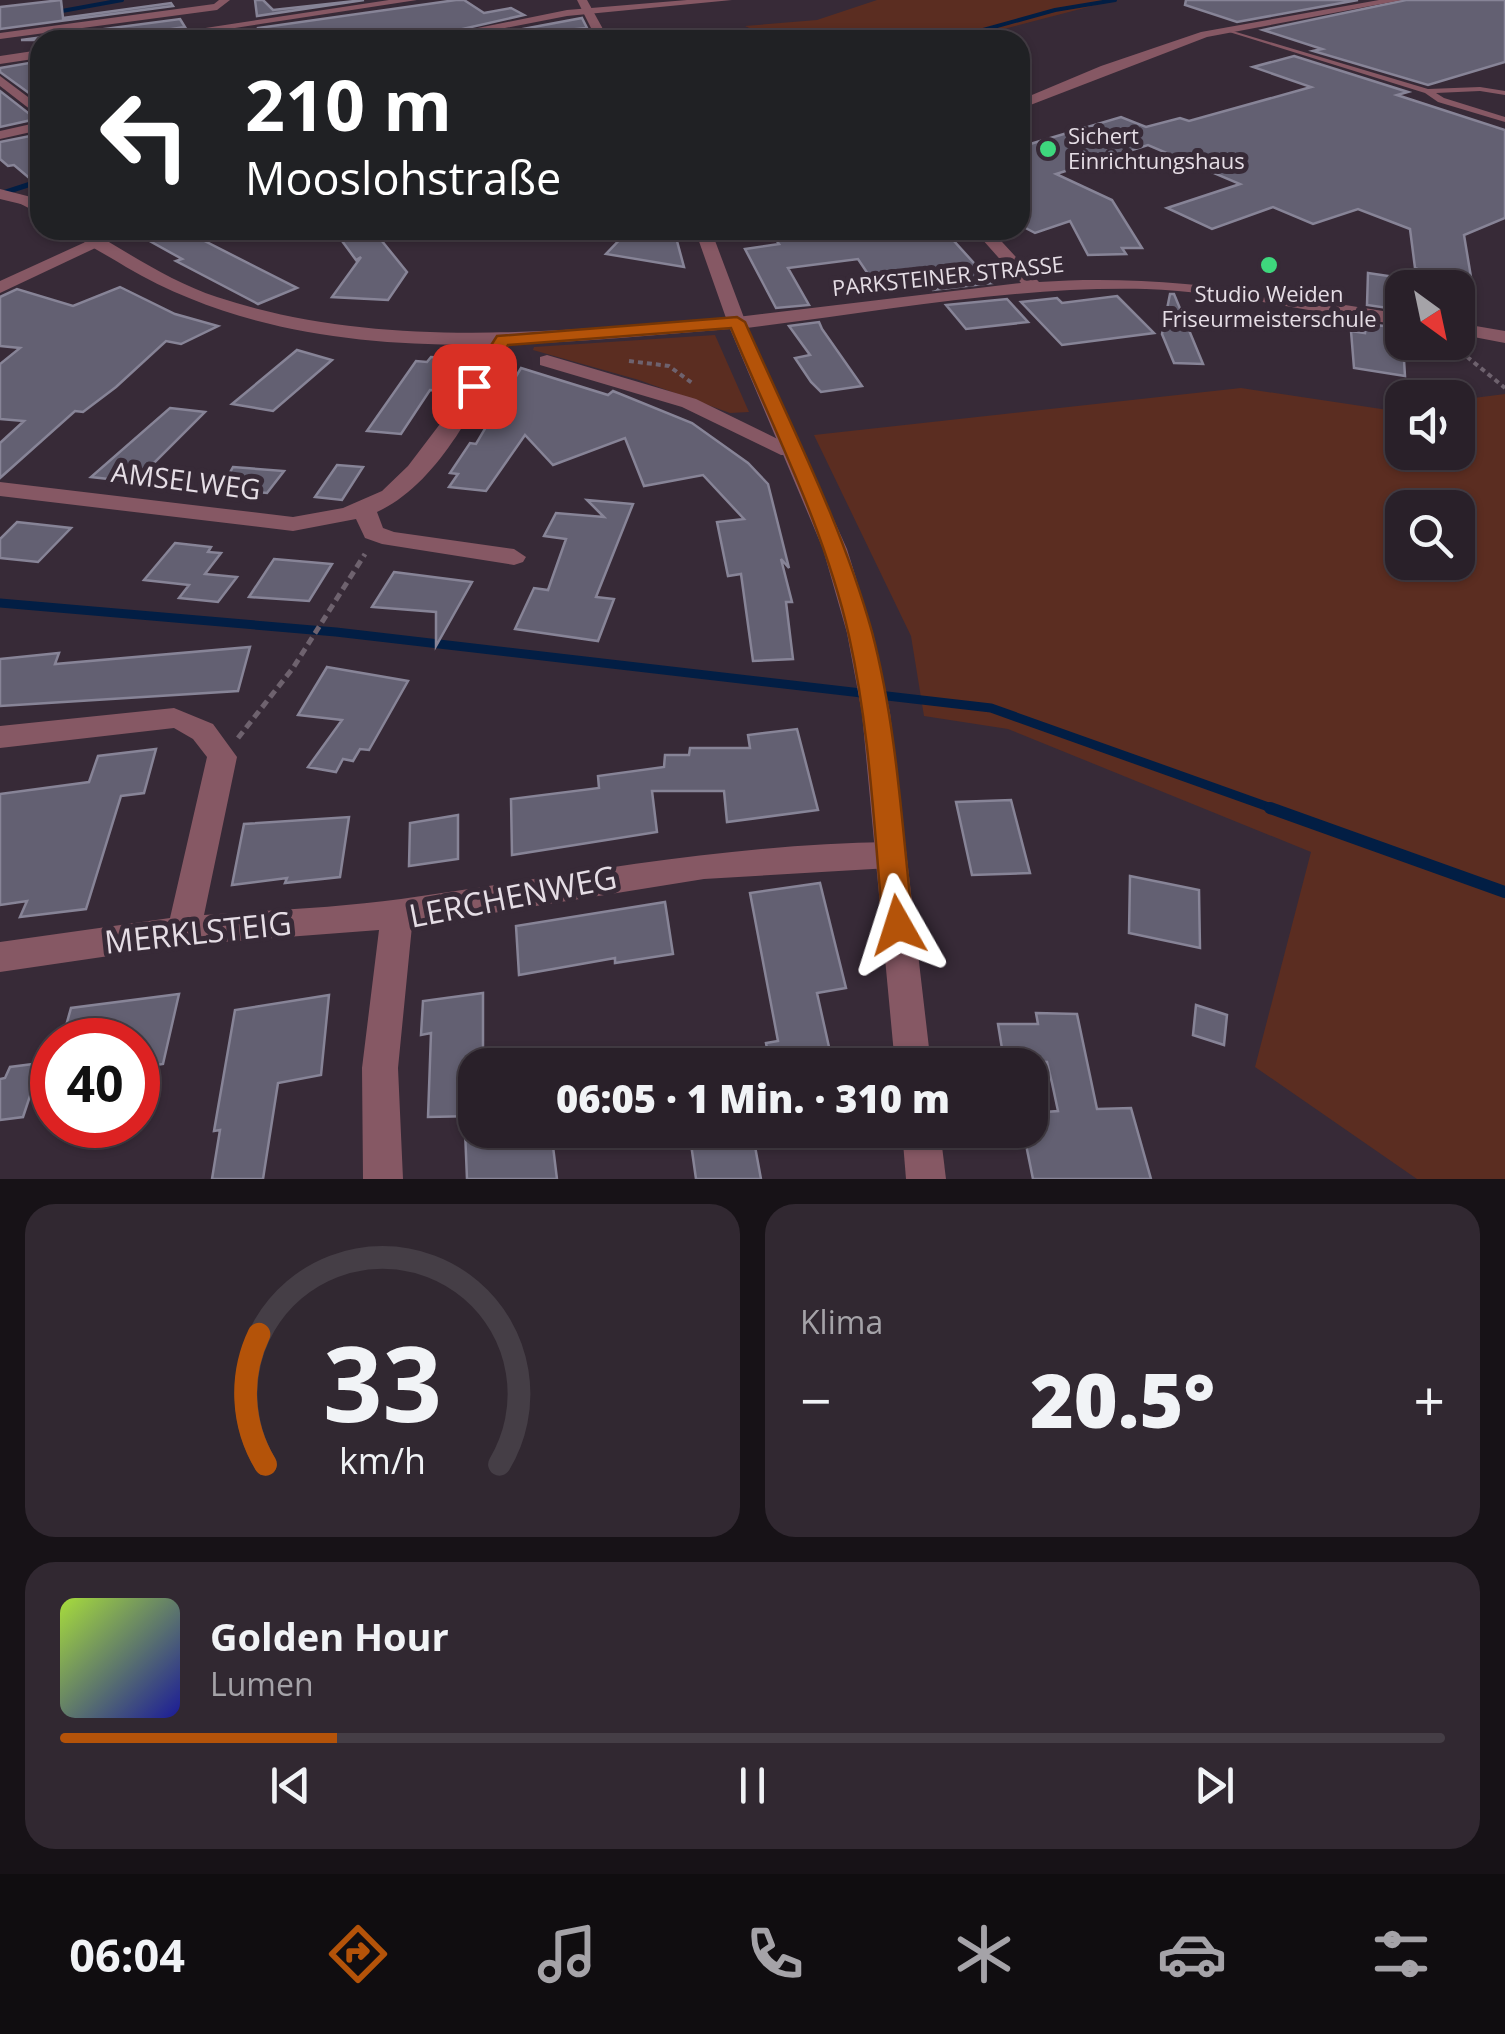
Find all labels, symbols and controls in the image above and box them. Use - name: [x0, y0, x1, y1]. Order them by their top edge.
- text: 210 m: [245, 56, 452, 152]
- icon: left: [80, 70, 210, 200]
- place label: Sichert Einrichtungshaus: [1068, 120, 1245, 175]
- marker: Sichert Einrichtungshaus: [1037, 138, 1059, 160]
- text: Mooslohstraße: [245, 147, 561, 208]
- street label: PARKSTEINER STRASSE: [831, 248, 1065, 302]
- marker: Studio Weiden Friseurmeisterschule: [1258, 254, 1280, 276]
- north arrow: [1385, 270, 1475, 360]
- map controls: [1385, 270, 1475, 580]
- place label: Studio Weiden Friseurmeisterschule: [1161, 278, 1377, 333]
- pin: [432, 344, 517, 429]
- icon: arrive: [447, 359, 502, 414]
- button: sound: [1385, 380, 1475, 470]
- street label: AMSELWEG: [109, 452, 263, 508]
- button: search: [1385, 490, 1475, 580]
- street label: LERCHENWEG: [405, 854, 620, 937]
- position arrow: [846, 873, 950, 977]
- street label: MERKLSTEIG: [102, 900, 293, 963]
- speed limit sign: 40: [30, 1018, 160, 1148]
- text: 06:05 · 1 Min. · 310 m: [556, 1072, 950, 1124]
- text: Klima: [800, 1300, 883, 1343]
- text: 33: [323, 1311, 442, 1452]
- text: 20.5°: [1030, 1348, 1215, 1450]
- text: −: [800, 1362, 831, 1437]
- text: +: [1414, 1362, 1445, 1437]
- text: km/h: [339, 1436, 426, 1484]
- text: Golden Hour: [210, 1610, 449, 1662]
- text: Lumen: [210, 1662, 314, 1705]
- icon: previous: [263, 1758, 318, 1813]
- icon: pause: [725, 1758, 780, 1813]
- icon: next: [1187, 1758, 1242, 1813]
- icon: directions: [323, 1919, 393, 1989]
- icon: music: [532, 1919, 602, 1989]
- icon: phone: [740, 1919, 810, 1989]
- icon: climate: [949, 1919, 1019, 1989]
- icon: car: [1157, 1919, 1227, 1989]
- icon: filters: [1366, 1919, 1436, 1989]
- text: 06:04: [69, 1924, 185, 1985]

